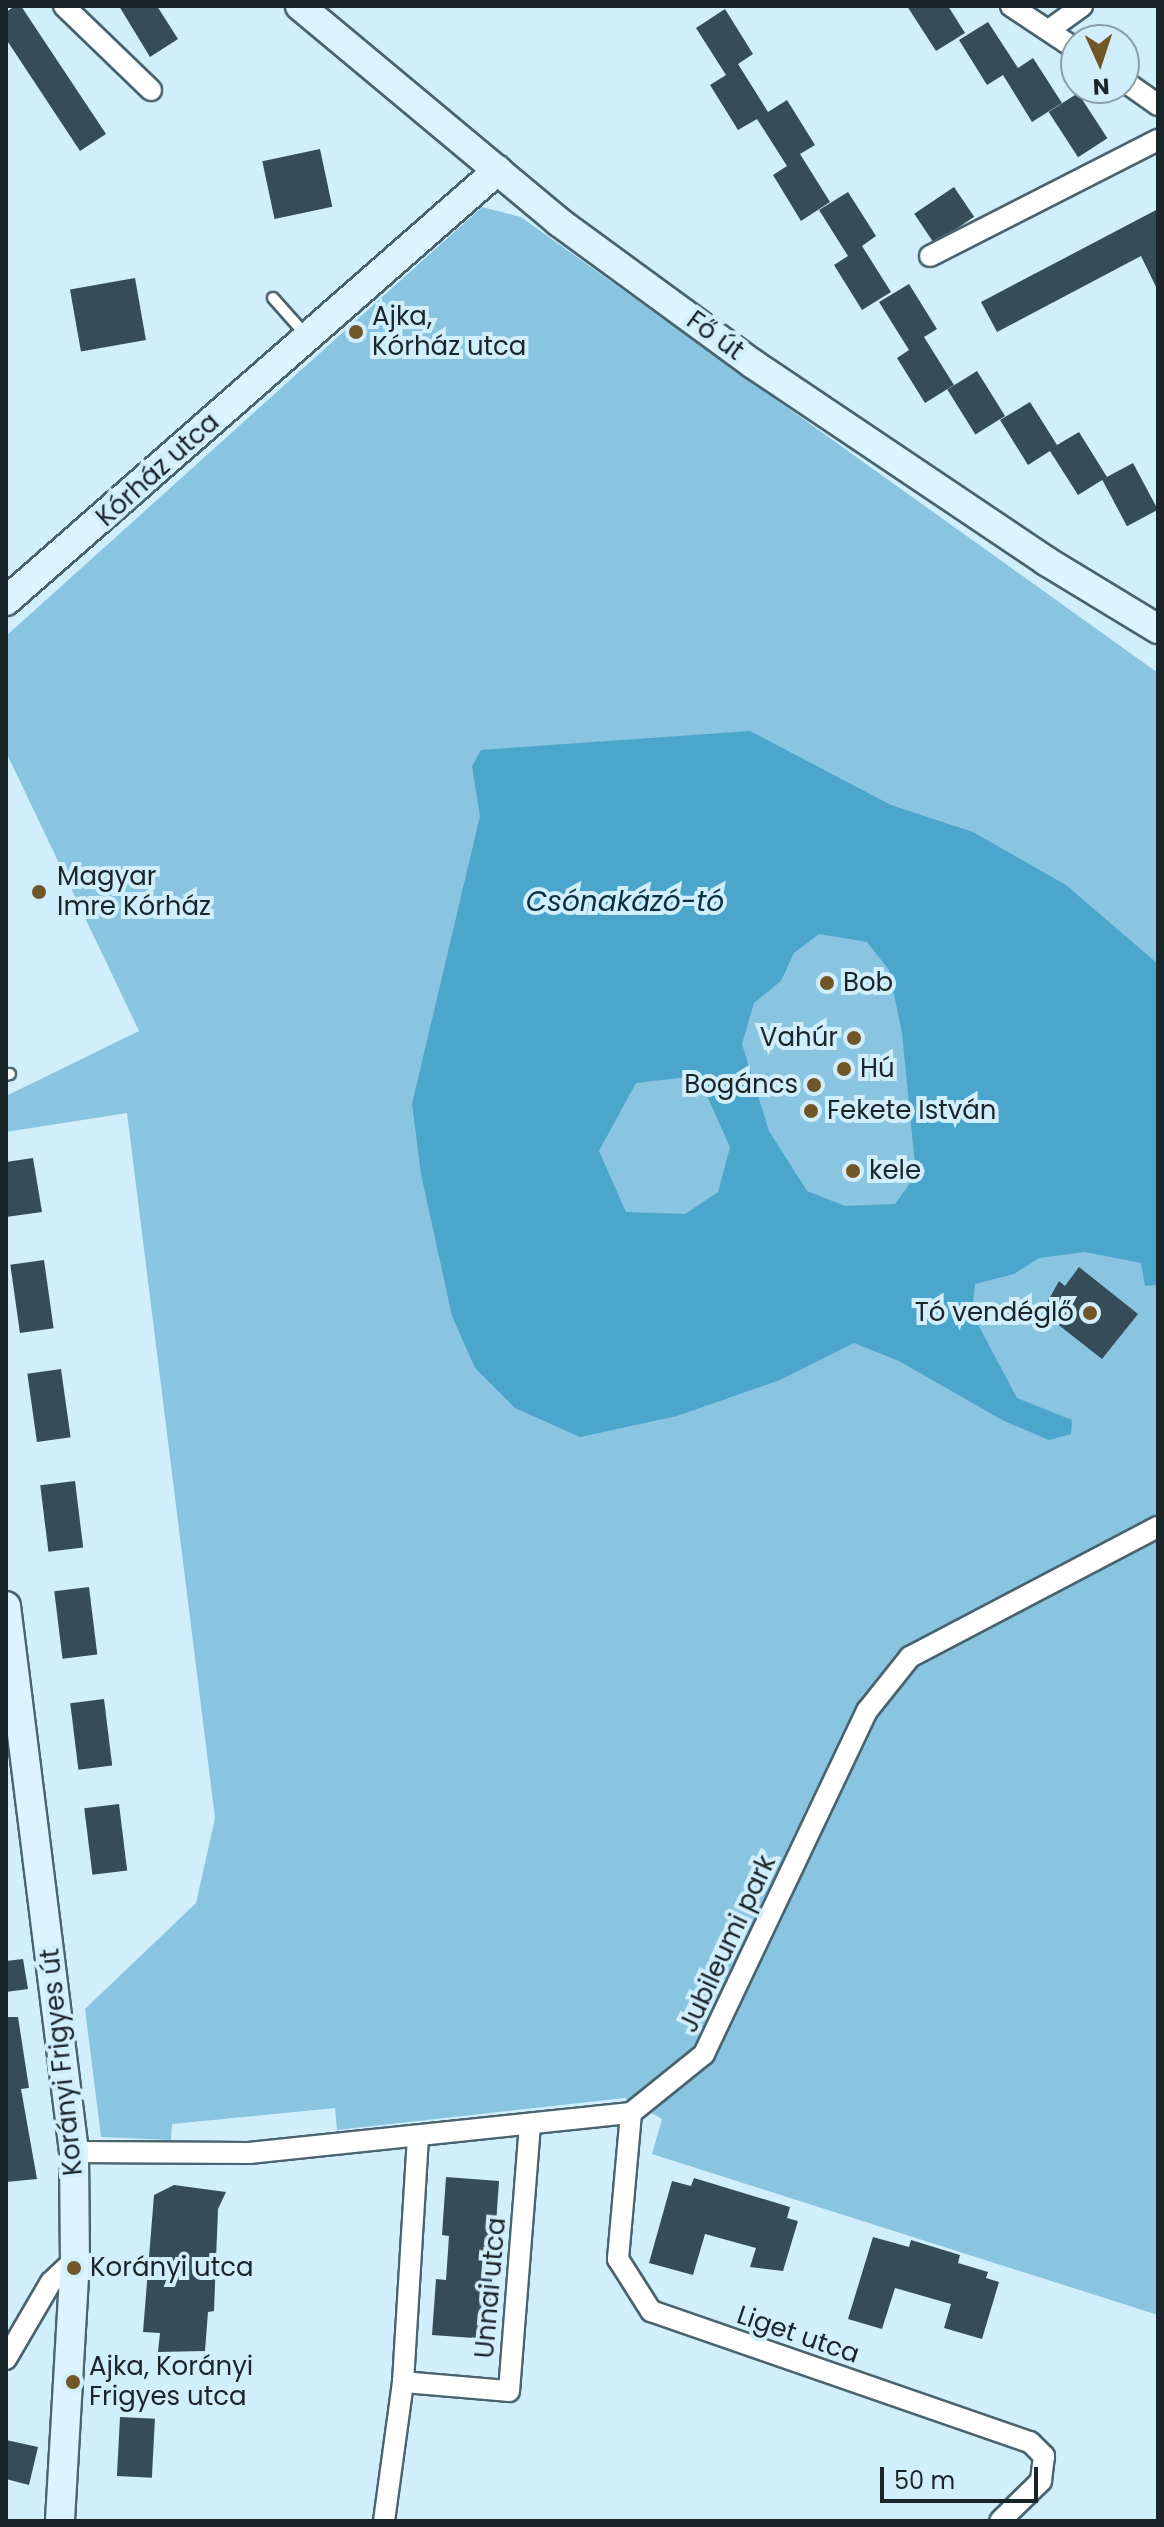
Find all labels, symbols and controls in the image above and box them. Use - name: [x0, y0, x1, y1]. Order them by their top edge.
- north arrow: [1060, 24, 1140, 104]
- text: N: [1092, 71, 1110, 102]
- place label: Ajka, Kórház utca: [372, 301, 526, 362]
- street label: Fő út: [680, 305, 750, 367]
- marker: Ajka, Kórház utca: [347, 323, 365, 341]
- street label: Kórház utca: [90, 407, 226, 533]
- place label: Magyar Imre Kórház: [57, 861, 211, 922]
- marker: Magyar Imre Kórház: [28, 881, 50, 903]
- water label: Csónakázó-tó: [526, 885, 724, 919]
- place label: Bob: [843, 967, 893, 999]
- marker: Bob: [818, 974, 836, 992]
- place label: Vahúr: [760, 1022, 838, 1054]
- marker: Vahúr: [845, 1029, 863, 1047]
- place label: Hú: [860, 1053, 895, 1085]
- marker: Hú: [835, 1060, 853, 1078]
- place label: Bogáncs: [684, 1069, 798, 1101]
- marker: Bogáncs: [805, 1076, 823, 1094]
- place label: Fekete István: [827, 1095, 996, 1127]
- marker: Fekete István: [802, 1102, 820, 1120]
- place label: kele: [869, 1155, 921, 1187]
- marker: kele: [844, 1162, 862, 1180]
- place label: Tó vendéglő: [915, 1297, 1074, 1329]
- marker: Tó vendéglő: [1081, 1304, 1099, 1322]
- street label: Jubileumi park: [673, 1850, 783, 2038]
- street label: Korányi Frigyes út: [35, 1947, 89, 2177]
- street label: Unnai utca: [469, 2216, 513, 2360]
- place label: Korányi utca: [90, 2252, 254, 2284]
- marker: Korányi utca: [65, 2259, 83, 2277]
- street label: Liget utca: [733, 2300, 863, 2370]
- place label: Ajka, Korányi Frigyes utca: [89, 2351, 253, 2412]
- marker: Ajka, Korányi Frigyes utca: [64, 2373, 82, 2391]
- scale bar: [884, 2451, 1042, 2501]
- text: 50 m: [894, 2464, 955, 2497]

